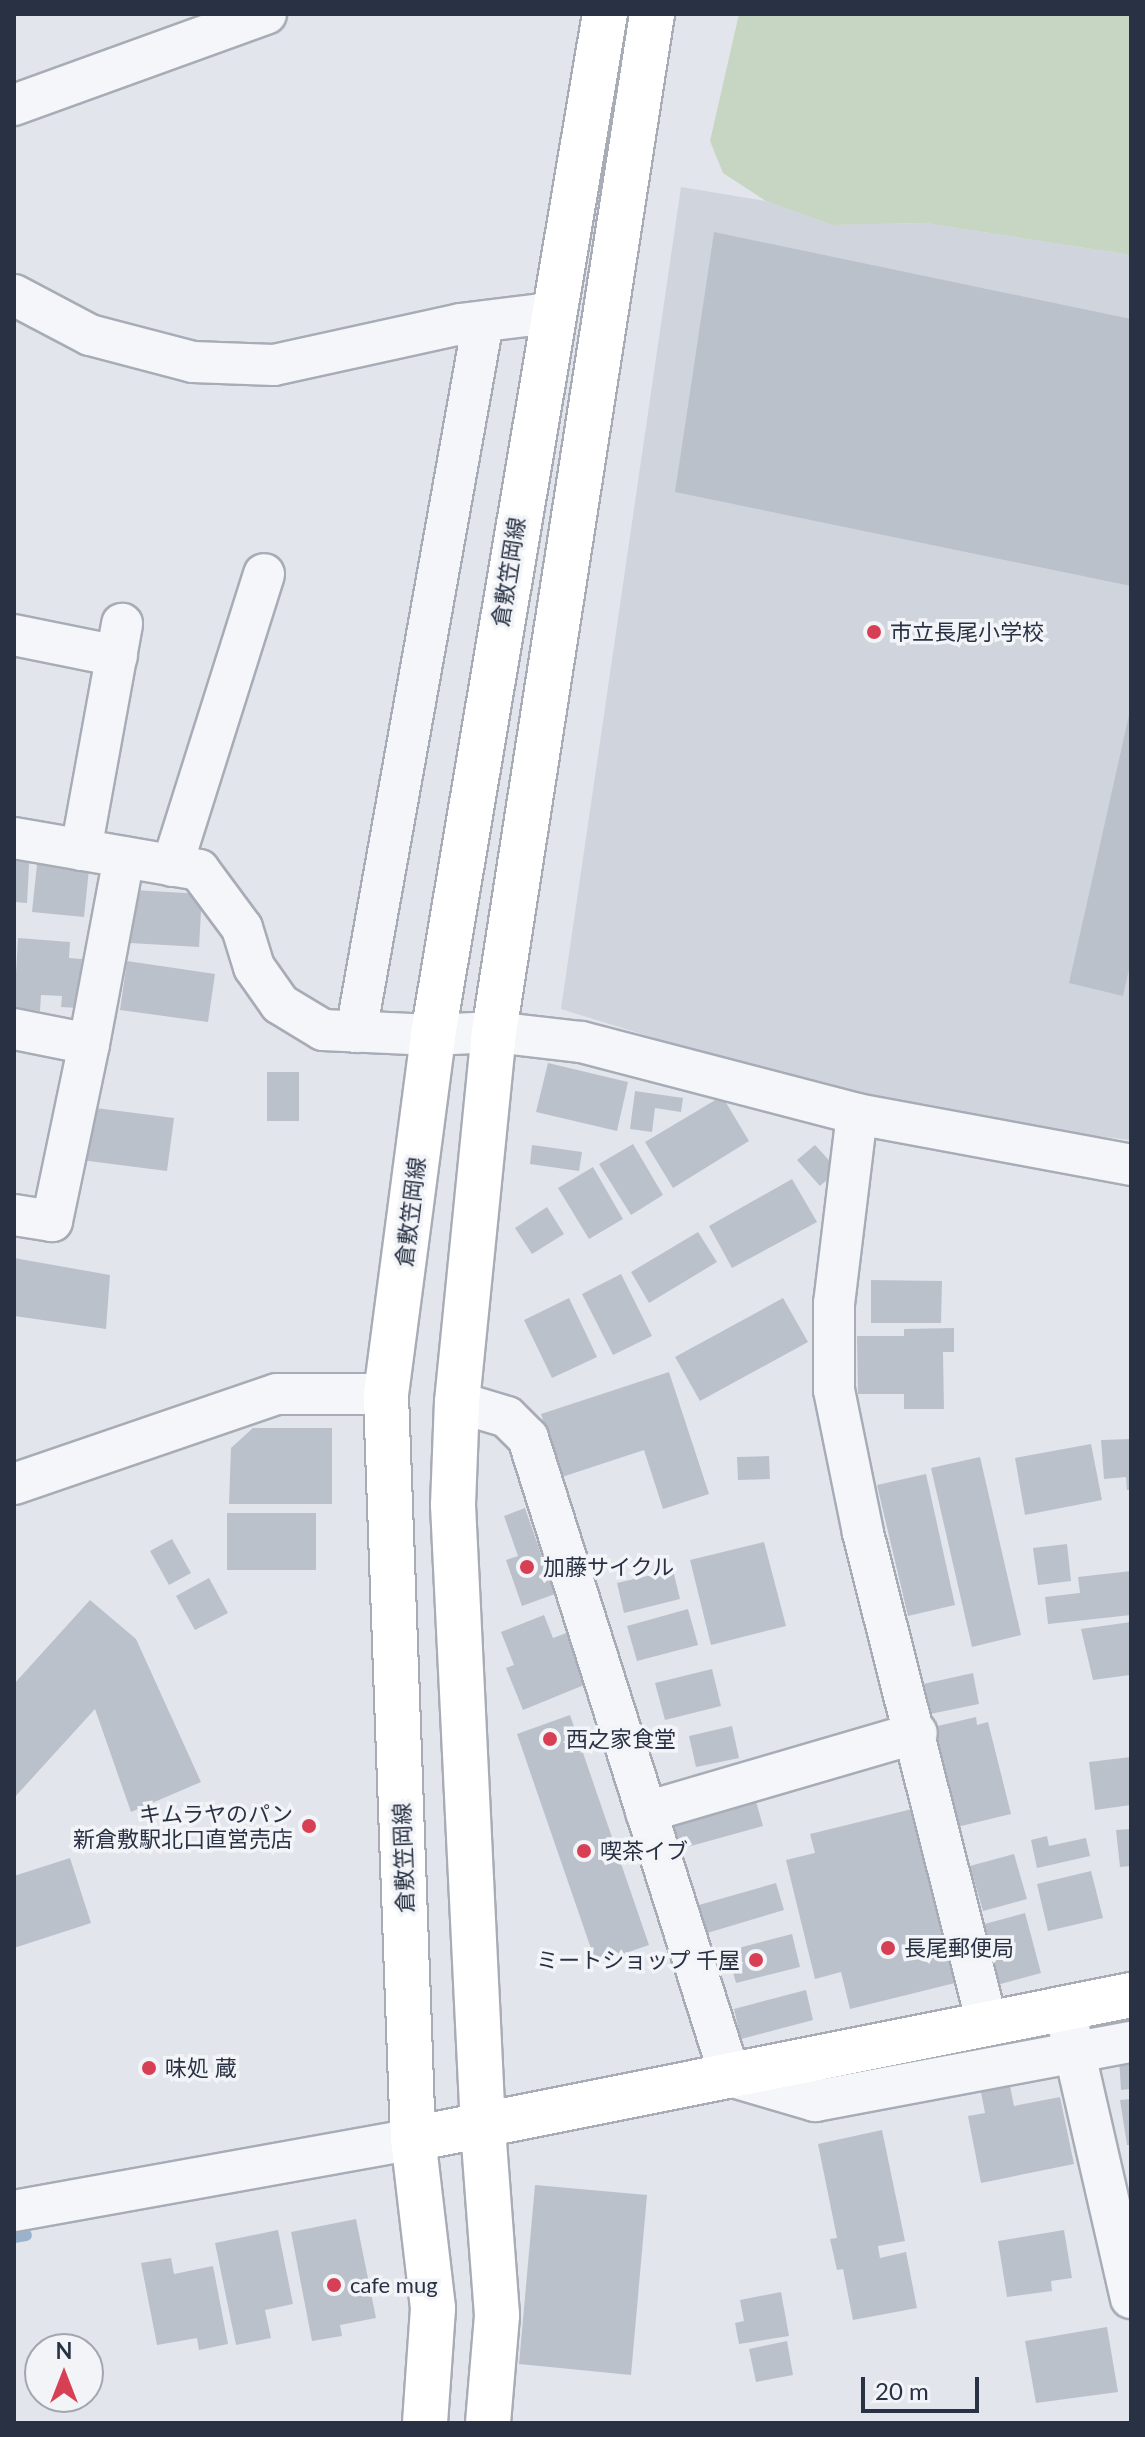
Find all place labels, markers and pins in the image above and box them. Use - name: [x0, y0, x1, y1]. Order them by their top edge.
- place label: 市立長尾小学校: [890, 619, 1044, 645]
- marker: 市立長尾小学校: [865, 623, 883, 641]
- place label: 加藤サイクル: [543, 1554, 675, 1580]
- marker: 加藤サイクル: [518, 1558, 536, 1576]
- place label: 西之家食堂: [566, 1726, 676, 1752]
- marker: 西之家食堂: [541, 1730, 559, 1748]
- place label: キムラヤのパン 新倉敷駅北口直営売店: [73, 1800, 293, 1852]
- marker: キムラヤのパン 新倉敷駅北口直営売店: [300, 1817, 318, 1835]
- place label: 喫茶イブ: [600, 1838, 688, 1864]
- marker: 喫茶イブ: [575, 1842, 593, 1860]
- place label: 長尾郵便局: [904, 1935, 1014, 1961]
- marker: 長尾郵便局: [879, 1939, 897, 1957]
- place label: ミートショップ 千屋: [536, 1947, 740, 1973]
- marker: ミートショップ 千屋: [747, 1951, 765, 1969]
- place label: 味処 蔵: [165, 2055, 237, 2081]
- marker: 味処 蔵: [140, 2059, 158, 2077]
- place label: cafe mug: [350, 2272, 438, 2298]
- marker: cafe mug: [325, 2276, 343, 2294]

